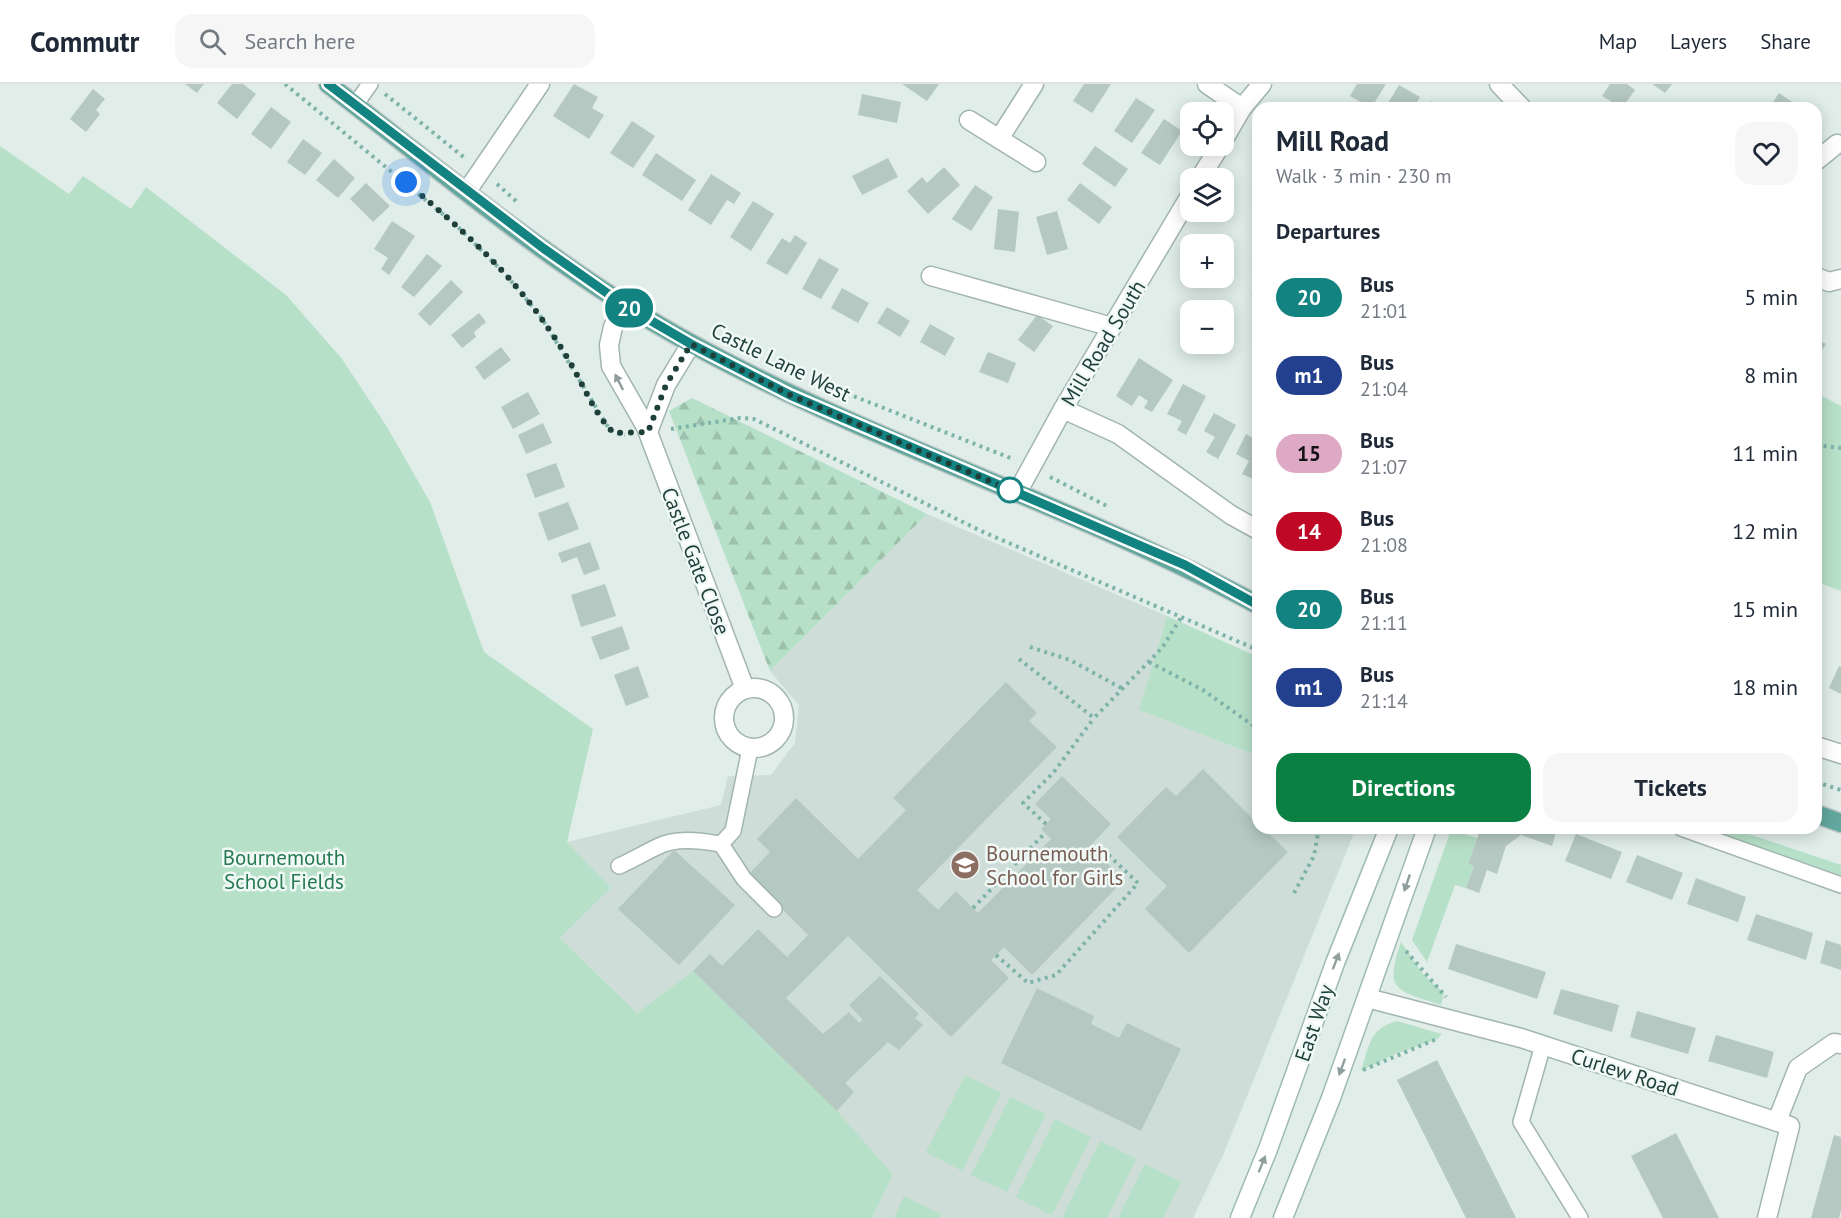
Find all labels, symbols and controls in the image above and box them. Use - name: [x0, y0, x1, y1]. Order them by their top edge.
- search box: [175, 14, 595, 68]
- text: Commutr: [30, 23, 139, 60]
- icon: search: [196, 25, 229, 58]
- text: Search here: [244, 27, 355, 55]
- text: Map: [1599, 28, 1637, 55]
- text: Layers: [1670, 28, 1727, 55]
- text: Share: [1760, 28, 1811, 55]
- map controls: [1180, 102, 1234, 354]
- button: locate: [1180, 102, 1234, 156]
- text: Mill Road: [1276, 122, 1389, 159]
- button: heart: [1735, 122, 1798, 185]
- text: Walk · 3 min · 230 m: [1276, 163, 1452, 189]
- your location: [391, 167, 421, 197]
- button: layers: [1180, 168, 1234, 222]
- text: Departures: [1276, 217, 1380, 245]
- button: +: [1180, 234, 1234, 288]
- text: Bus: [1360, 270, 1394, 298]
- street label: Mill Road South: [1055, 275, 1151, 411]
- text: 5 min: [1744, 283, 1798, 311]
- text: 20: [1297, 284, 1321, 311]
- line badge: 20: [602, 288, 656, 328]
- text: 20: [617, 295, 641, 322]
- text: 21:01: [1360, 298, 1408, 324]
- button: −: [1180, 300, 1234, 354]
- street label: Castle Lane West: [707, 317, 855, 407]
- text: Bus: [1360, 348, 1394, 376]
- text: 8 min: [1744, 361, 1798, 389]
- text: m1: [1295, 362, 1323, 389]
- one-way arrow: [614, 373, 624, 390]
- text: 21:04: [1360, 376, 1408, 402]
- text: Bus: [1360, 426, 1394, 454]
- text: 11 min: [1732, 439, 1798, 467]
- text: 15: [1297, 440, 1321, 467]
- text: 21:07: [1360, 454, 1408, 480]
- unlabelled marker: [997, 477, 1023, 503]
- street label: Castle Gate Close: [655, 483, 737, 639]
- text: Bus: [1360, 504, 1394, 532]
- text: 12 min: [1732, 517, 1798, 545]
- text: 14: [1297, 518, 1321, 545]
- text: 21:08: [1360, 532, 1408, 558]
- text: Bus: [1360, 582, 1394, 610]
- text: 15 min: [1732, 595, 1798, 623]
- text: 20: [1297, 596, 1321, 623]
- text: 21:11: [1360, 610, 1408, 636]
- text: Bus: [1360, 660, 1394, 688]
- text: 18 min: [1732, 673, 1798, 701]
- text: m1: [1295, 674, 1323, 701]
- text: 21:14: [1360, 688, 1408, 714]
- button: Directions: [1276, 753, 1531, 822]
- button: Tickets: [1543, 753, 1798, 822]
- place label: Bournemouth School for Girls: [986, 840, 1123, 891]
- park label: Bournemouth School Fields: [223, 844, 345, 895]
- school or university icon: Bournemouth School for Girls: [949, 849, 981, 881]
- one-way arrow: [1402, 874, 1412, 892]
- one-way arrow: [1332, 952, 1341, 970]
- street label: East Way: [1288, 981, 1340, 1065]
- street label: Curlew Road: [1568, 1042, 1682, 1102]
- one-way arrow: [1337, 1058, 1346, 1076]
- one-way arrow: [1258, 1155, 1267, 1173]

